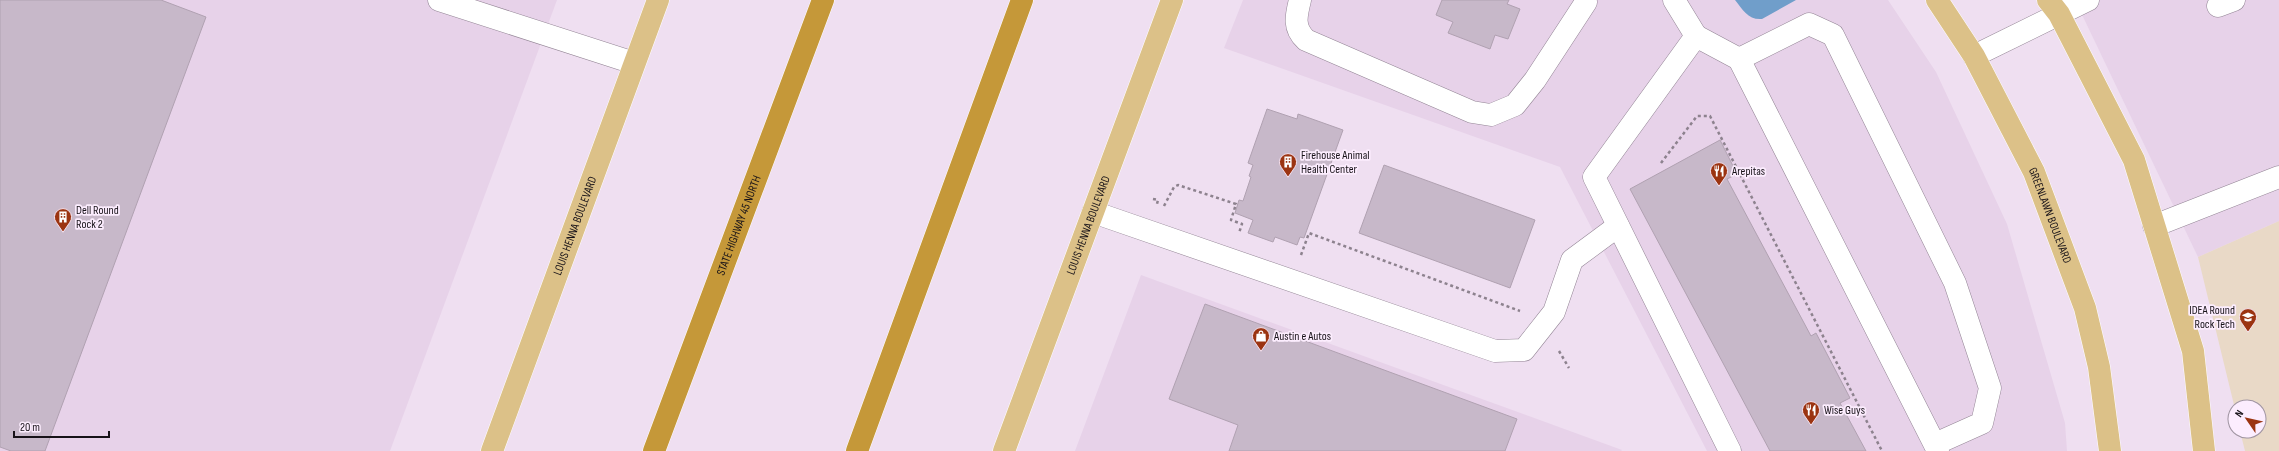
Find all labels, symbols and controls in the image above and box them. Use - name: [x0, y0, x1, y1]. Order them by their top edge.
- place label: Firehouse Animal Health Center: [1301, 148, 1370, 177]
- building icon: Firehouse Animal Health Center: [1278, 152, 1298, 177]
- restaurant icon: Arepitas: [1709, 161, 1729, 186]
- place label: Arepitas: [1731, 164, 1765, 179]
- street label: GREENLAWN BOULEVARD: [2025, 165, 2075, 265]
- street label: STATE HIGHWAY 45 NORTH: [713, 173, 764, 278]
- street label: LOUIS HENNA BOULEVARD: [550, 174, 600, 277]
- street label: LOUIS HENNA BOULEVARD: [1063, 174, 1113, 277]
- place label: Dell Round Rock 2: [76, 203, 119, 232]
- building icon: Dell Round Rock 2: [53, 207, 73, 232]
- place label: IDEA Round Rock Tech: [2189, 303, 2235, 332]
- school or university icon: IDEA Round Rock Tech: [2238, 307, 2258, 332]
- shop icon: Austin e Autos: [1251, 326, 1271, 351]
- place label: Austin e Autos: [1273, 329, 1331, 344]
- north arrow: [2227, 399, 2267, 439]
- restaurant icon: Wise Guys: [1801, 400, 1821, 425]
- place label: Wise Guys: [1824, 403, 1865, 418]
- text: N: [2232, 408, 2246, 420]
- scale bar: [14, 413, 109, 439]
- text: 20 m: [20, 420, 40, 435]

